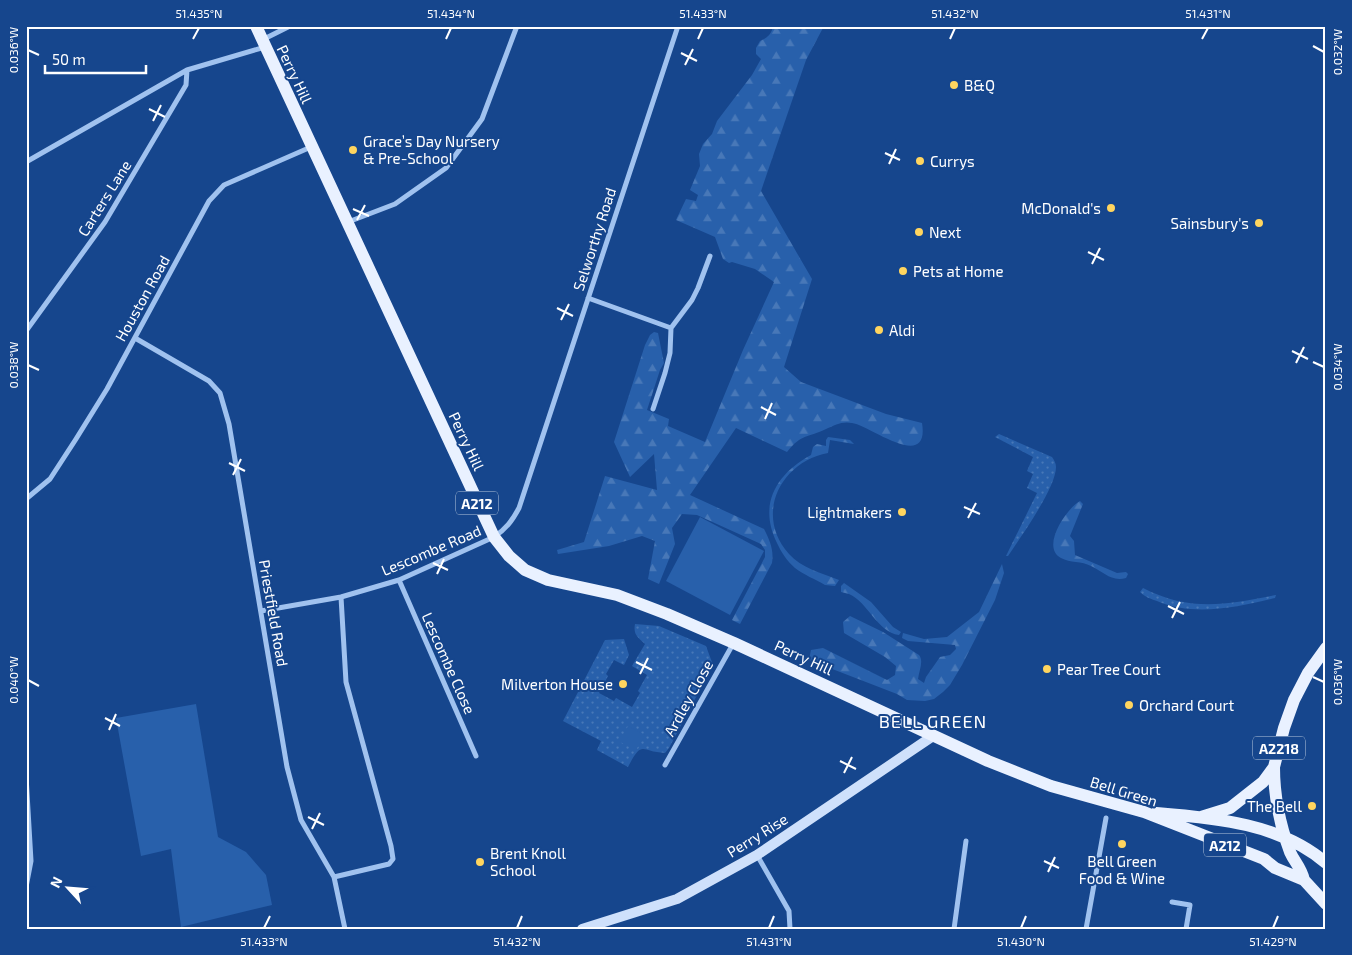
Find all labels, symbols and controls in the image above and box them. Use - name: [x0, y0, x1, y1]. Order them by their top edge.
- text: 51.435°N: [175, 6, 223, 20]
- text: 51.434°N: [427, 6, 475, 20]
- text: 51.433°N: [679, 6, 727, 20]
- text: 51.432°N: [931, 6, 979, 20]
- text: 51.431°N: [1185, 6, 1231, 20]
- text: 0.036°W: [6, 27, 20, 73]
- text: 0.032°W: [1330, 29, 1344, 75]
- scale bar: [45, 42, 146, 74]
- street label: Perry Hill: [274, 42, 317, 107]
- text: 50 m: [52, 50, 86, 68]
- place label: B&Q: [964, 76, 995, 95]
- marker: B&Q: [948, 79, 960, 91]
- place label: Grace’s Day Nursery & Pre-School: [363, 132, 500, 167]
- marker: Grace’s Day Nursery & Pre-School: [347, 144, 359, 156]
- place label: Currys: [930, 152, 975, 170]
- marker: Currys: [914, 155, 926, 167]
- street label: Carters Lane: [74, 157, 134, 239]
- street label: Selworthy Road: [569, 185, 619, 293]
- place label: McDonald's: [1021, 199, 1101, 217]
- marker: McDonald's: [1105, 202, 1117, 214]
- place label: Sainsbury's: [1170, 214, 1249, 232]
- marker: Sainsbury's: [1253, 217, 1265, 229]
- place label: Next: [929, 223, 962, 241]
- marker: Next: [913, 226, 925, 238]
- street label: Houston Road: [111, 252, 173, 344]
- place label: Pets at Home: [913, 262, 1004, 280]
- marker: Pets at Home: [897, 265, 909, 277]
- place label: Aldi: [889, 321, 915, 339]
- marker: Aldi: [873, 324, 885, 336]
- text: 0.038°W: [6, 342, 20, 388]
- text: 0.034°W: [1330, 343, 1344, 391]
- street label: Perry Hill: [446, 409, 489, 474]
- road number: A212: [456, 492, 498, 514]
- place label: Lightmakers: [807, 503, 892, 521]
- marker: Lightmakers: [896, 506, 908, 518]
- street label: Lescombe Road: [378, 521, 484, 579]
- street label: Priestfield Road: [256, 558, 292, 668]
- street label: Lescombe Close: [419, 609, 479, 717]
- street label: Perry Hill: [772, 636, 837, 679]
- text: 0.040°W: [6, 656, 20, 704]
- street label: Ardley Close: [660, 657, 716, 739]
- text: 0.036°W: [1330, 659, 1344, 705]
- place label: Pear Tree Court: [1057, 660, 1161, 678]
- marker: Pear Tree Court: [1041, 663, 1053, 675]
- place label: Milverton House: [501, 675, 613, 693]
- marker: Milverton House: [617, 678, 629, 690]
- place label: Orchard Court: [1139, 696, 1235, 714]
- marker: Orchard Court: [1123, 699, 1135, 711]
- district label: BELL GREEN: [879, 710, 987, 732]
- road number: A2218: [1253, 736, 1305, 760]
- street label: Bell Green: [1088, 772, 1160, 810]
- place label: The Bell: [1247, 797, 1303, 815]
- marker: The Bell: [1306, 800, 1318, 812]
- street label: Perry Rise: [723, 809, 791, 861]
- road number: A212: [1204, 834, 1246, 856]
- marker: Bell Green Food & Wine: [1116, 838, 1128, 850]
- place label: Brent Knoll School: [490, 844, 567, 879]
- place label: Bell Green Food & Wine: [1079, 852, 1165, 887]
- marker: Brent Knoll School: [474, 856, 486, 868]
- north arrow: [42, 862, 92, 912]
- text: N: [46, 874, 66, 890]
- text: 51.433°N: [240, 934, 288, 948]
- text: 51.432°N: [493, 934, 541, 948]
- text: 51.431°N: [746, 934, 792, 948]
- text: 51.430°N: [997, 934, 1045, 948]
- text: 51.429°N: [1249, 934, 1297, 948]

